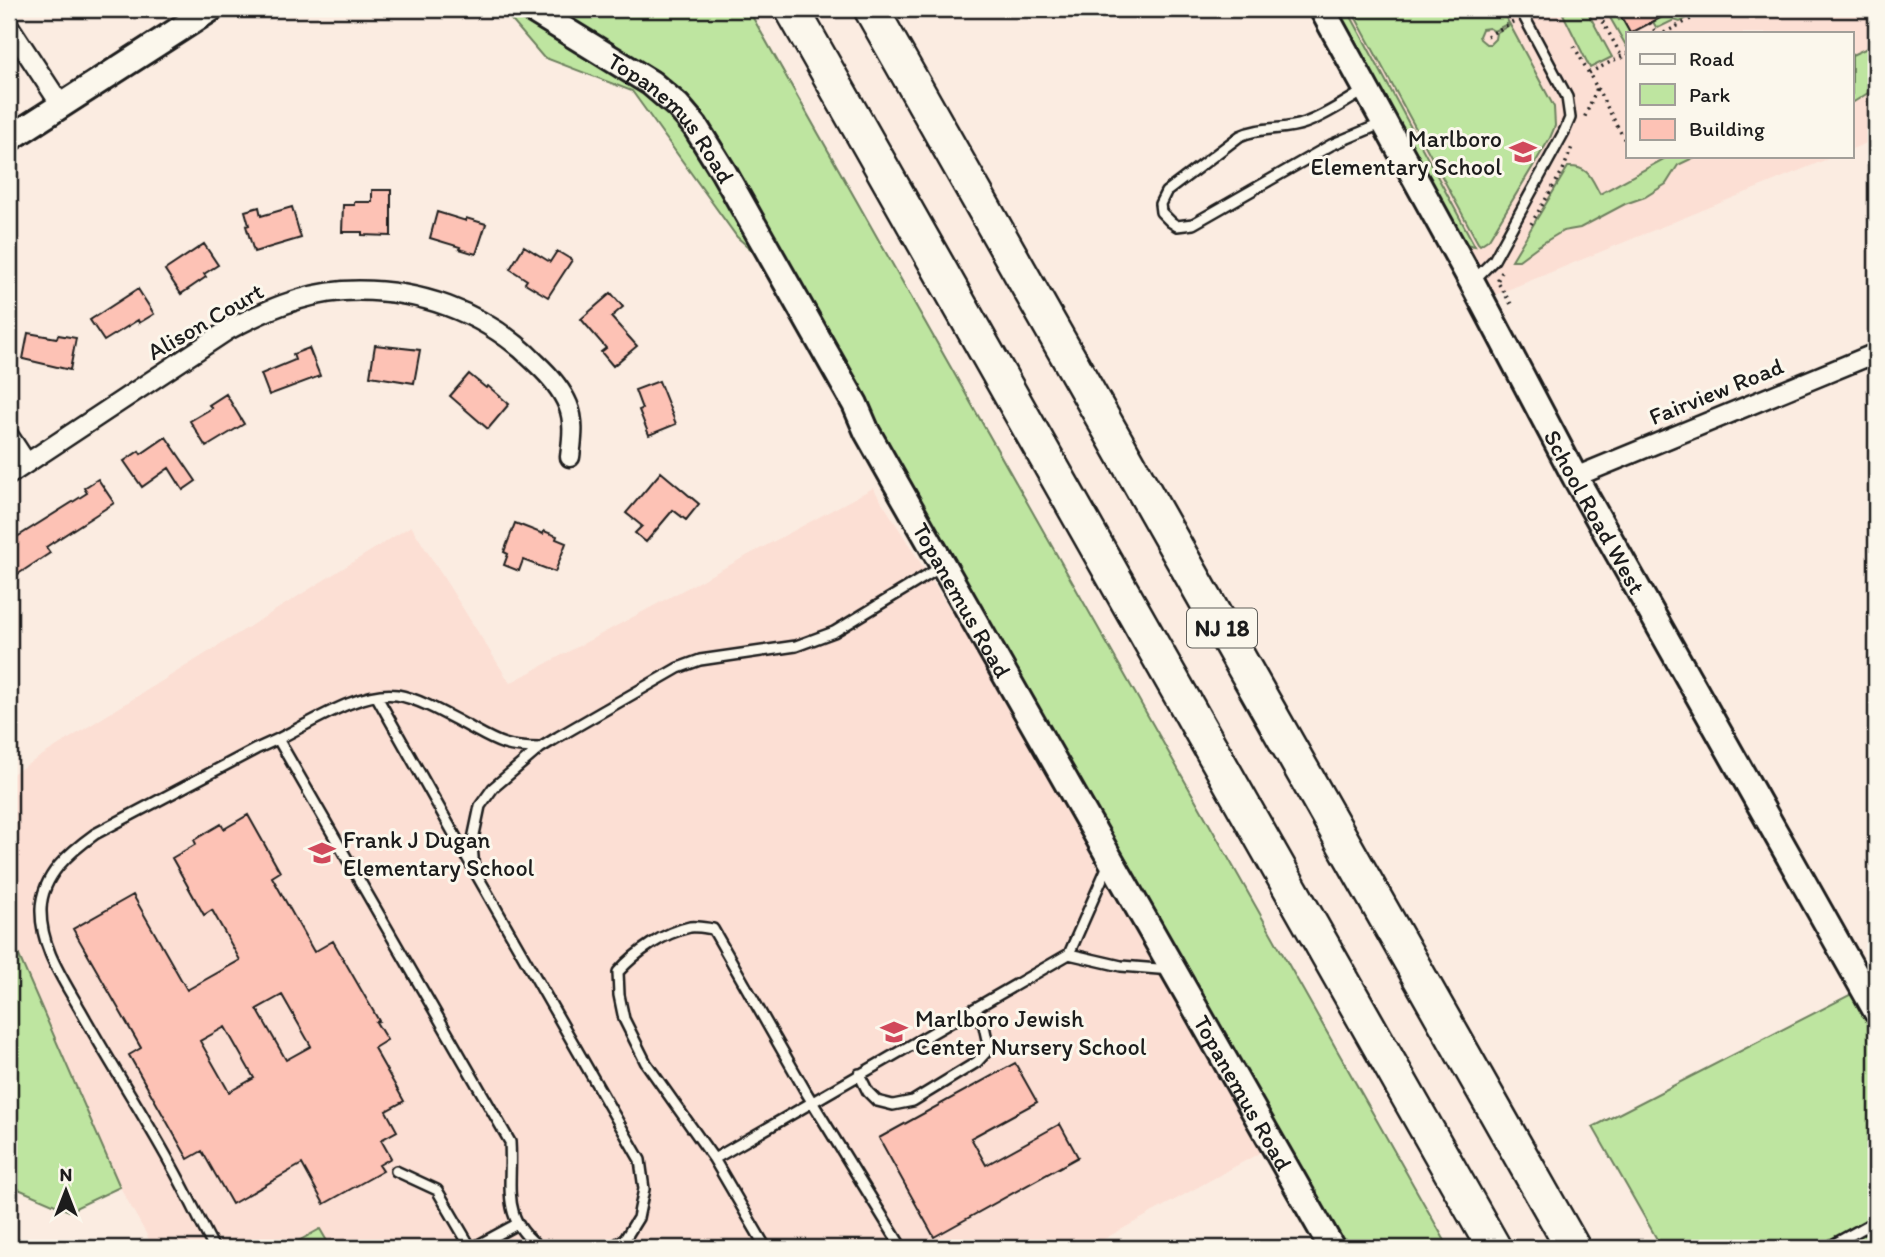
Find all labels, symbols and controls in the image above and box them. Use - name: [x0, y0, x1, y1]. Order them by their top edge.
- legend: [1626, 32, 1854, 158]
- street label: Topanemus Road: [603, 46, 741, 188]
- text: Road: [1689, 46, 1735, 71]
- text: Park: [1689, 82, 1731, 107]
- text: Building: [1689, 116, 1765, 141]
- place label: Marlboro Elementary School: [1311, 124, 1502, 181]
- school or university icon: Marlboro Elementary School: [1508, 137, 1538, 167]
- street label: Alison Court: [142, 276, 268, 366]
- street label: Fairview Road: [1645, 351, 1787, 431]
- street label: School Road West: [1538, 425, 1652, 599]
- street label: Topanemus Road: [907, 517, 1018, 683]
- road number: NJ 18: [1187, 608, 1257, 648]
- place label: Frank J Dugan Elementary School: [343, 825, 535, 882]
- school or university icon: Frank J Dugan Elementary School: [307, 838, 337, 868]
- place label: Marlboro Jewish Center Nursery School: [915, 1004, 1147, 1061]
- street label: Topanemus Road: [1188, 1010, 1299, 1175]
- school or university icon: Marlboro Jewish Center Nursery School: [879, 1017, 909, 1047]
- north arrow: [32, 1156, 102, 1226]
- text: N: [60, 1163, 72, 1186]

